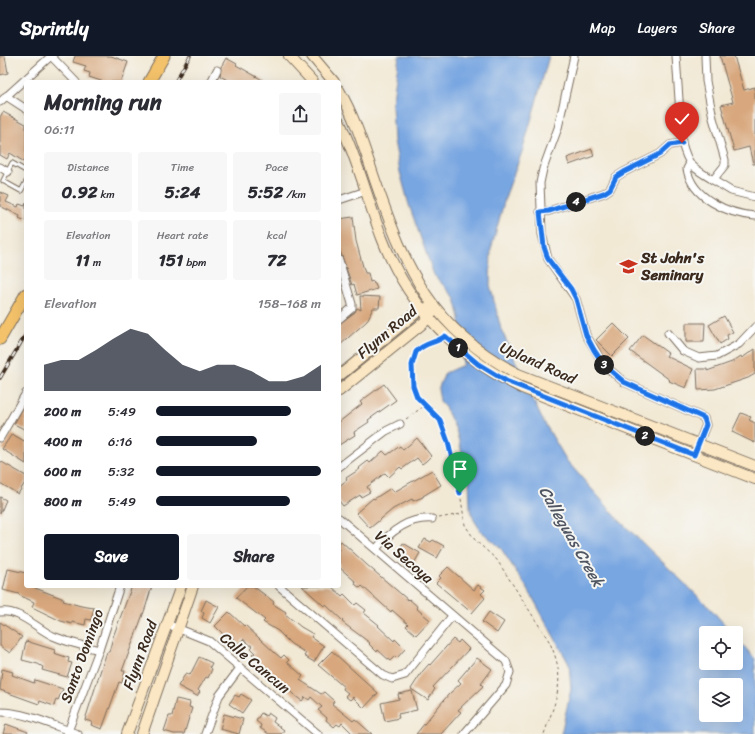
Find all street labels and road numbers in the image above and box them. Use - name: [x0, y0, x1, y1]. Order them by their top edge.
- street label: Flynn Road: [351, 298, 424, 365]
- street label: Upland Road: [495, 334, 582, 392]
- street label: Via Secoya: [368, 524, 440, 591]
- street label: Santo Domingo: [53, 605, 111, 707]
- street label: Flynn Road: [115, 615, 165, 694]
- street label: Calle Cancun: [214, 625, 296, 701]

